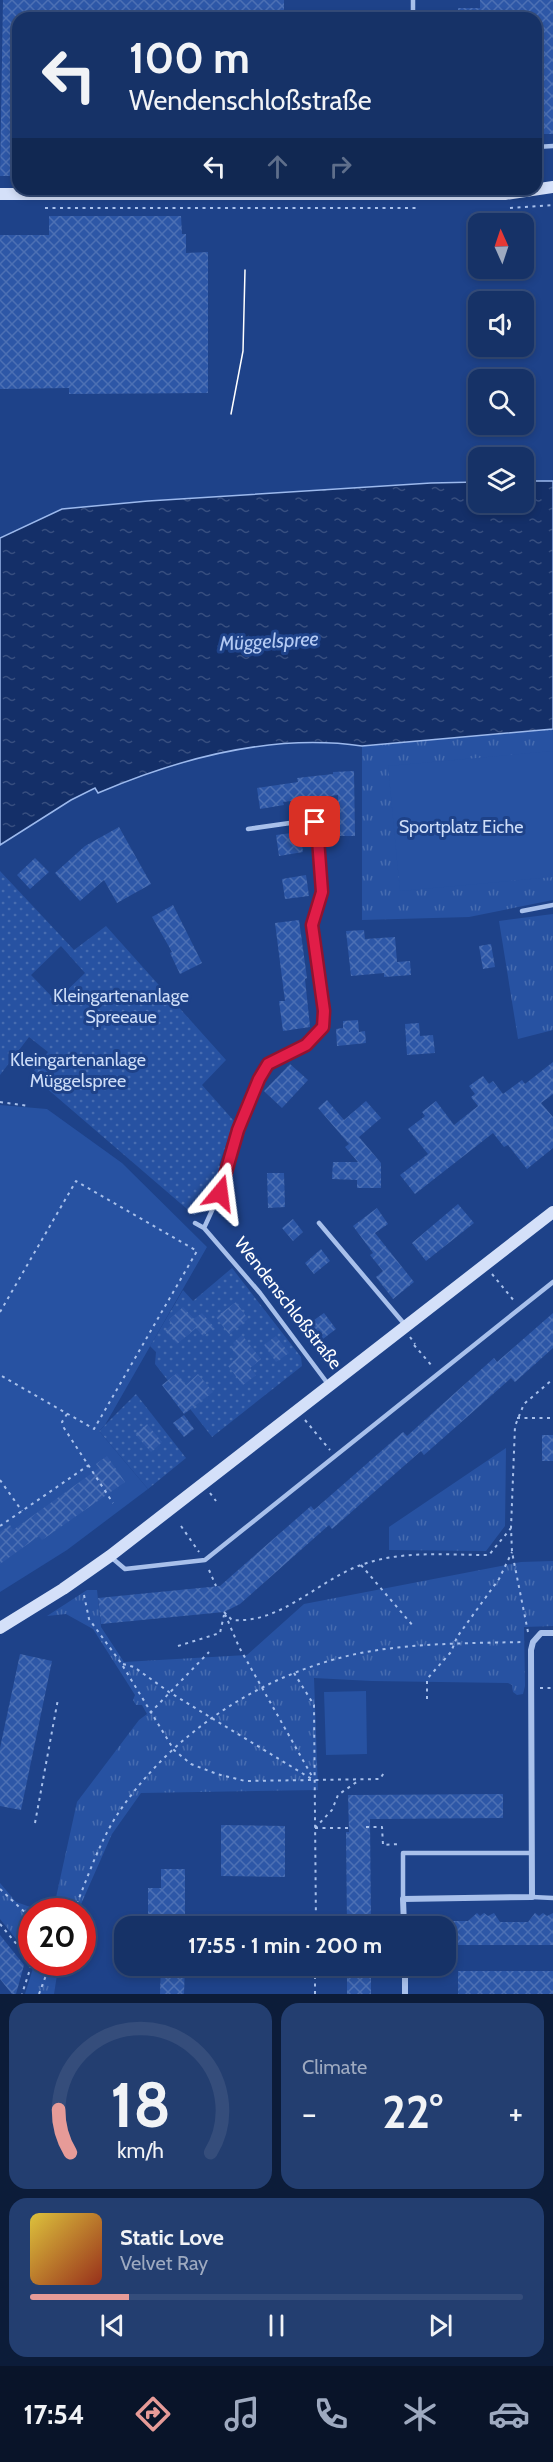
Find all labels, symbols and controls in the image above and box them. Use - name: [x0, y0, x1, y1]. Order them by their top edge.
- text: 100 m: [129, 32, 250, 84]
- icon: left: [30, 36, 108, 114]
- text: Wendenschloßstraße: [129, 84, 372, 117]
- icon: left: [198, 150, 231, 183]
- icon: ahead: [261, 150, 294, 183]
- icon: right: [324, 150, 357, 183]
- north arrow: [468, 213, 534, 279]
- map controls: [468, 213, 534, 513]
- button: sound: [468, 291, 534, 357]
- button: search: [468, 369, 534, 435]
- button: layers: [468, 447, 534, 513]
- water label: Müggelspree: [218, 626, 319, 656]
- pin: [289, 796, 340, 847]
- icon: arrive: [298, 805, 331, 838]
- park label: Sportplatz Eiche: [399, 816, 523, 838]
- park label: Kleingartenanlage Spreeaue: [53, 985, 189, 1028]
- park label: Kleingartenanlage Müggelspree: [10, 1049, 146, 1092]
- position arrow: [188, 1161, 252, 1225]
- street label: Wendenschloßstraße: [230, 1232, 346, 1374]
- speed limit sign: 20: [18, 1898, 96, 1976]
- text: 17:55 · 1 min · 200 m: [188, 1932, 382, 1959]
- text: Climate: [302, 2055, 367, 2079]
- text: 18: [110, 2067, 171, 2143]
- text: 22°: [382, 2085, 443, 2139]
- text: −: [302, 2093, 317, 2133]
- text: +: [508, 2093, 523, 2133]
- text: km/h: [117, 2137, 164, 2163]
- text: Static Love: [120, 2224, 224, 2251]
- text: Velvet Ray: [120, 2251, 208, 2275]
- icon: previous: [96, 2309, 129, 2342]
- icon: pause: [260, 2309, 293, 2342]
- icon: next: [424, 2309, 457, 2342]
- icon: directions: [132, 2393, 174, 2435]
- icon: music: [221, 2393, 263, 2435]
- icon: phone: [310, 2393, 352, 2435]
- icon: climate: [399, 2393, 441, 2435]
- icon: car: [488, 2393, 530, 2435]
- text: 17:54: [24, 2398, 85, 2431]

